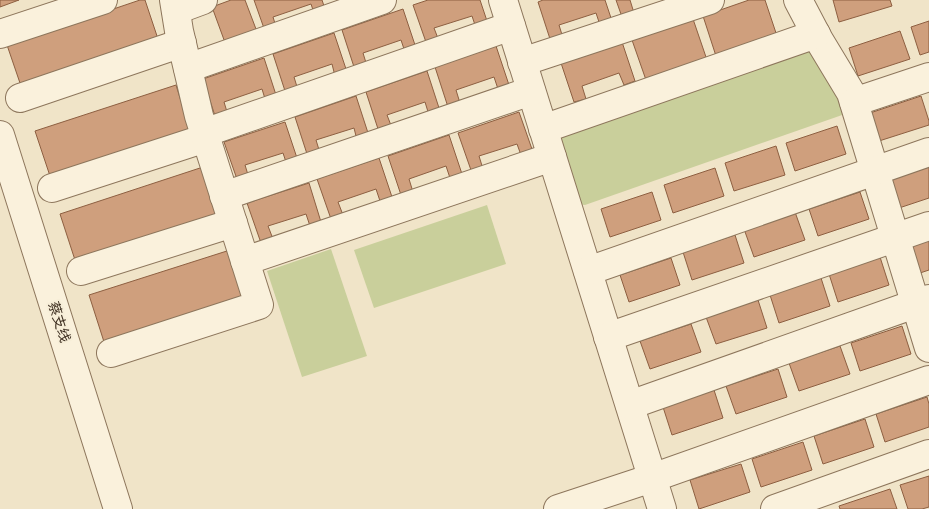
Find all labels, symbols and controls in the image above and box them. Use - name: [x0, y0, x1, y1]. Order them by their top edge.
- street label: 蔡支线: [44, 299, 74, 345]

